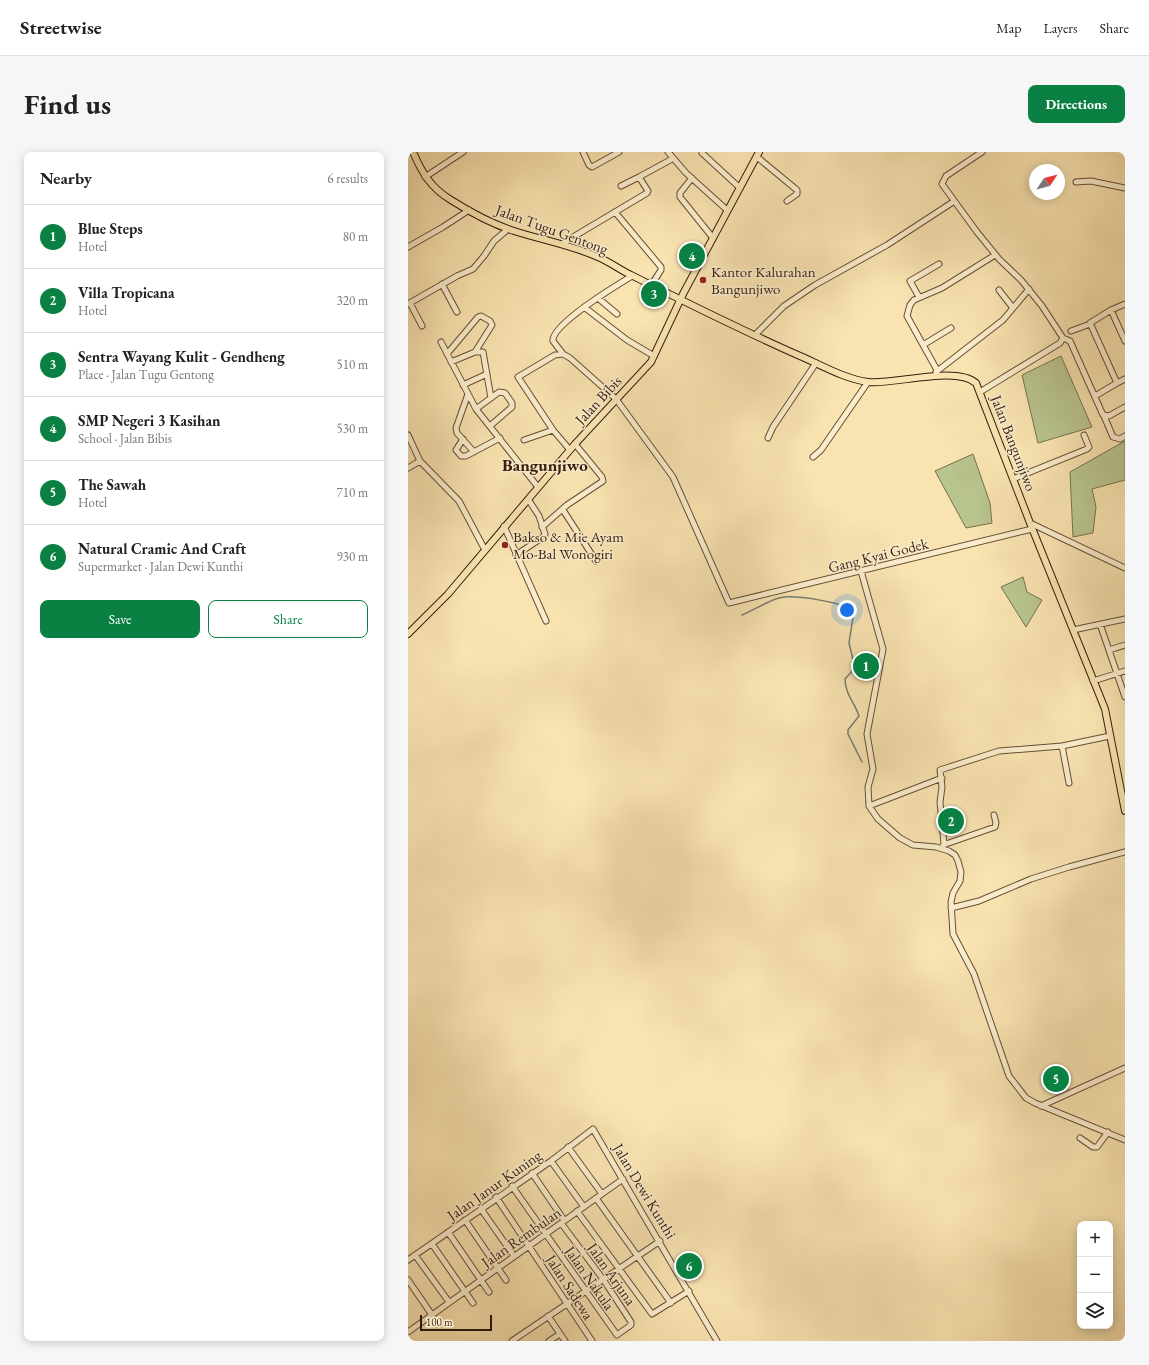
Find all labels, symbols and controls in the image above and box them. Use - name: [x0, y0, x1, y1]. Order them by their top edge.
- text: Streetwise: [20, 15, 102, 40]
- text: Map: [996, 19, 1021, 37]
- text: Layers: [1043, 19, 1078, 37]
- text: Share: [1100, 19, 1129, 37]
- button: Directions: [1028, 85, 1125, 123]
- text: Find us: [24, 86, 111, 122]
- north arrow: [1029, 164, 1065, 200]
- text: Nearby: [40, 167, 92, 189]
- text: 6 results: [327, 170, 368, 187]
- street label: Jalan Tugu Gentong: [491, 199, 611, 258]
- text: Blue Steps: [78, 219, 143, 238]
- text: 1: [50, 228, 56, 245]
- text: 80 m: [343, 228, 368, 245]
- text: Hotel: [78, 238, 107, 255]
- pin: 4: [679, 241, 705, 271]
- place label: Kantor Kalurahan Bangunjiwo: [711, 262, 816, 298]
- marker: Kantor Kalurahan Bangunjiwo: [698, 275, 708, 285]
- pin: 3: [641, 279, 667, 309]
- text: Villa Tropicana: [78, 283, 175, 302]
- text: 2: [50, 292, 56, 309]
- text: 320 m: [337, 292, 368, 309]
- text: Hotel: [78, 302, 107, 319]
- text: Sentra Wayang Kulit - Gendheng: [78, 347, 285, 366]
- text: 3: [50, 356, 56, 373]
- text: 510 m: [337, 356, 368, 373]
- text: Place · Jalan Tugu Gentong: [78, 366, 214, 383]
- street label: Jalan Bibis: [569, 371, 626, 430]
- street label: Jalan Bangunjiwo: [986, 391, 1041, 494]
- text: SMP Negeri 3 Kasihan: [78, 411, 220, 430]
- text: 4: [50, 420, 56, 437]
- text: 530 m: [337, 420, 368, 437]
- text: School · Jalan Bibis: [78, 430, 172, 447]
- district label: Bangunjiwo: [502, 454, 588, 476]
- text: The Sawah: [78, 475, 146, 494]
- text: 5: [50, 484, 56, 501]
- text: 710 m: [337, 484, 368, 501]
- text: Hotel: [78, 494, 107, 511]
- place label: Bakso & Mie Ayam Mo-Bal Wonogiri: [513, 527, 624, 563]
- street label: Gang Kyai Godek: [826, 533, 931, 577]
- text: Natural Cramic And Craft: [78, 539, 246, 558]
- marker: Bakso & Mie Ayam Mo-Bal Wonogiri: [500, 540, 510, 550]
- text: 6: [50, 548, 56, 565]
- text: 930 m: [337, 548, 368, 565]
- text: Supermarket · Jalan Dewi Kunthi: [78, 558, 243, 575]
- button: Save: [40, 600, 200, 638]
- button: Share: [208, 600, 368, 638]
- your location: [837, 600, 857, 620]
- pin: 1: [853, 651, 879, 681]
- pin: 2: [938, 806, 964, 836]
- pin: 5: [1043, 1064, 1069, 1094]
- street label: Jalan Dewi Kunthi: [608, 1138, 681, 1242]
- street label: Jalan Janur Kuning: [442, 1145, 545, 1226]
- street label: Jalan Rembulan: [476, 1203, 565, 1273]
- map controls: [1077, 1221, 1113, 1329]
- button: +: [1077, 1221, 1113, 1257]
- street label: Jalan Arjuna: [582, 1237, 640, 1309]
- street label: Jalan Nakula: [560, 1241, 619, 1314]
- street label: Jalan Sadewa: [541, 1249, 598, 1323]
- pin: 6: [676, 1251, 702, 1281]
- button: −: [1077, 1257, 1113, 1293]
- button: layers: [1077, 1293, 1113, 1329]
- scale bar: [420, 1313, 492, 1332]
- text: 100 m: [426, 1315, 453, 1329]

